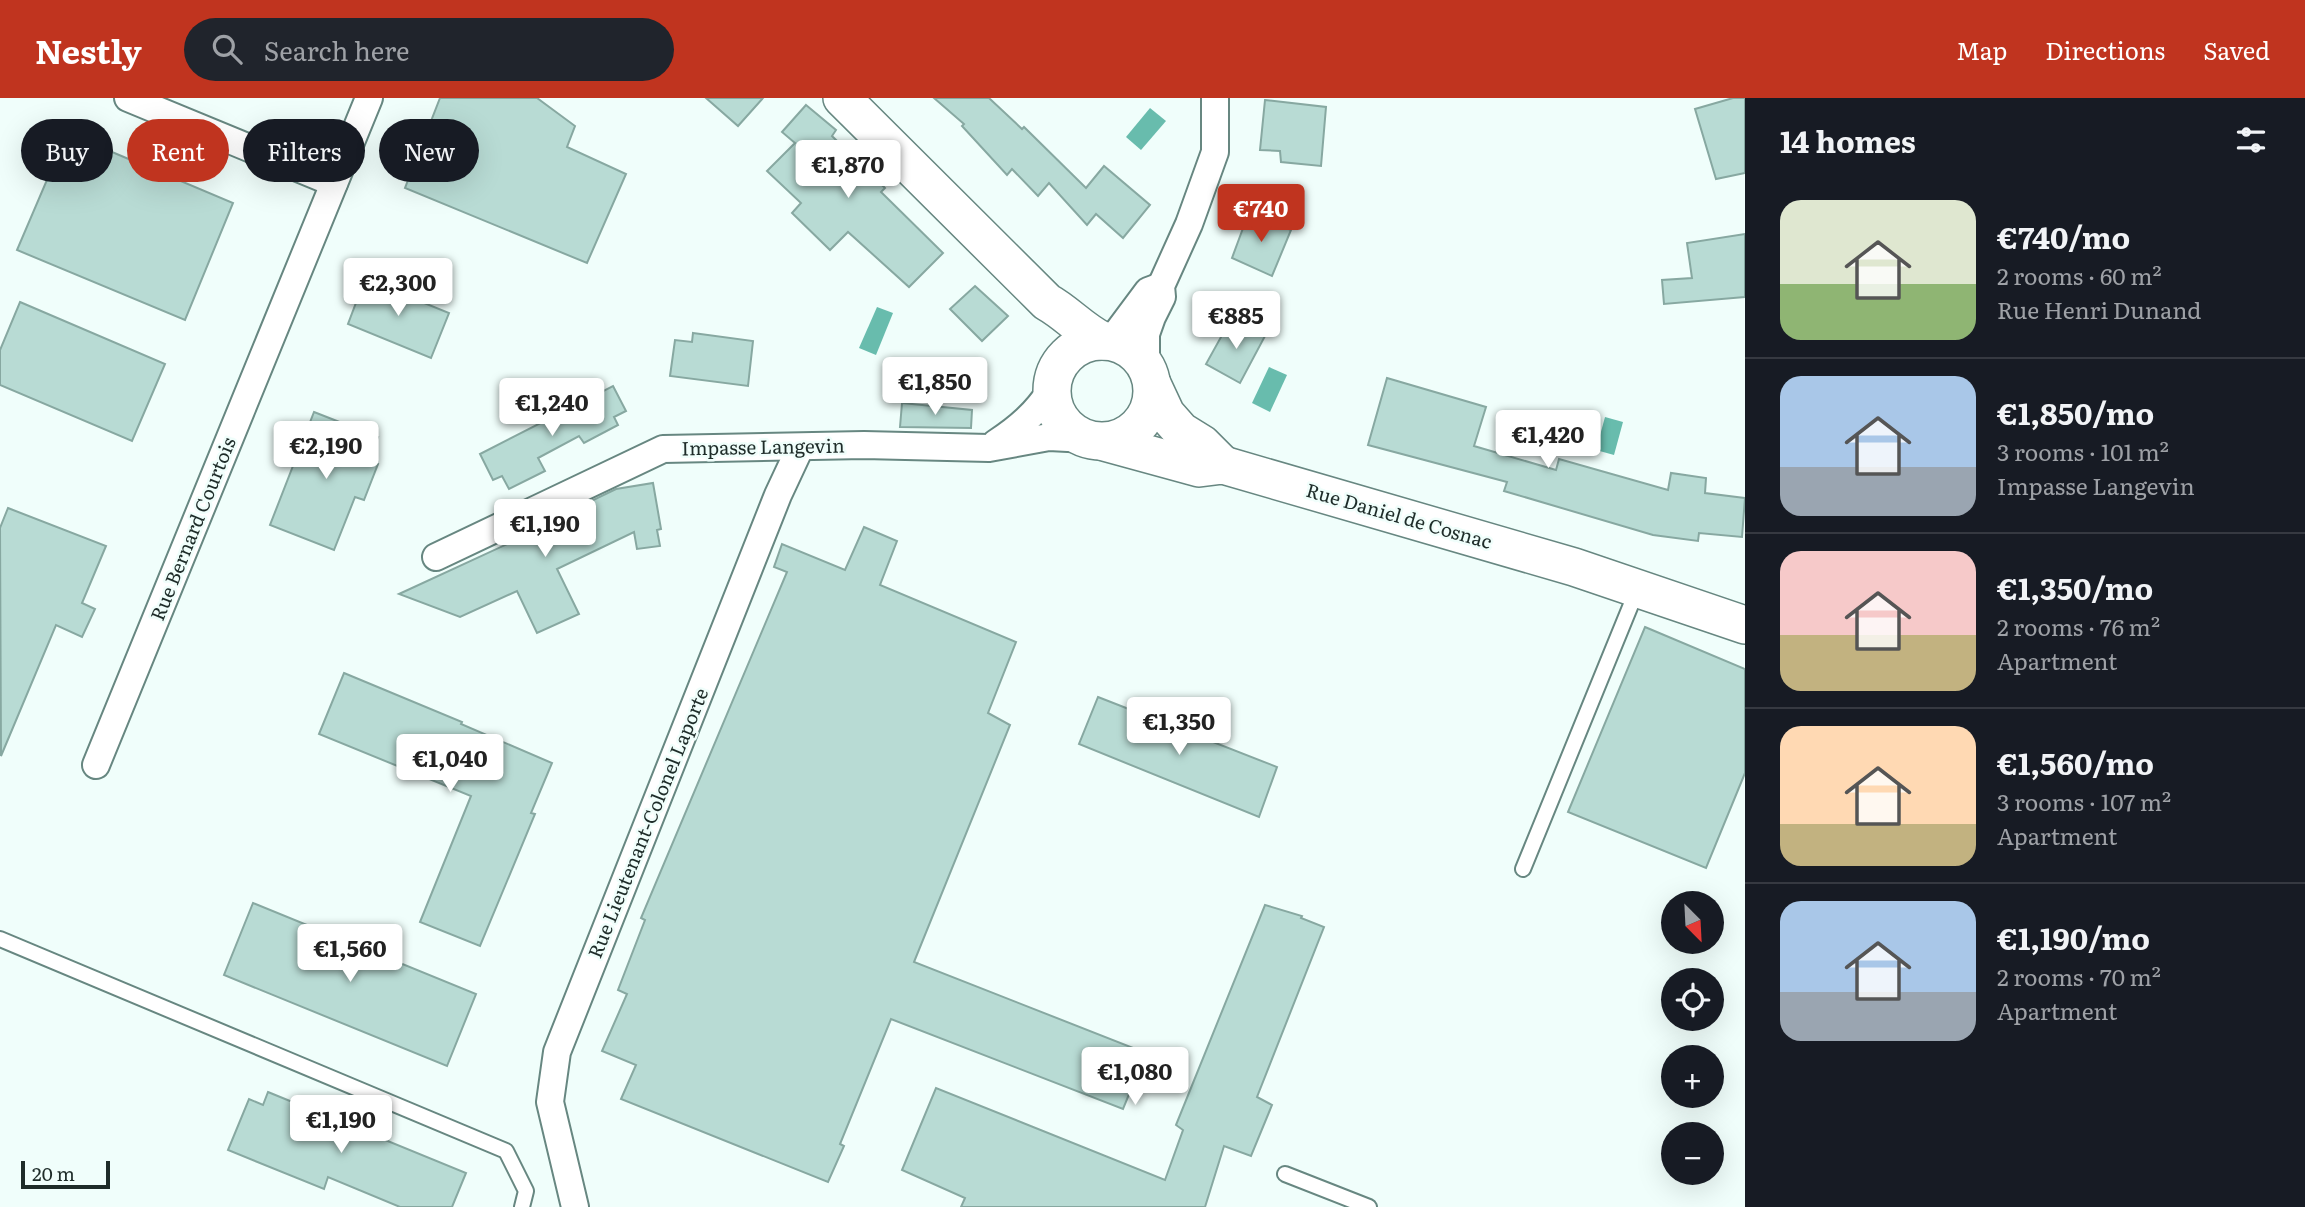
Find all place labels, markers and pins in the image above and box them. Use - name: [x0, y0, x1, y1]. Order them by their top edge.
- pin: €1,870: [791, 140, 905, 200]
- pin: €740: [1220, 184, 1302, 244]
- pin: €2,300: [341, 258, 455, 318]
- pin: €885: [1195, 292, 1277, 351]
- pin: €1,850: [878, 358, 992, 417]
- pin: €1,240: [495, 378, 609, 438]
- pin: €1,420: [1491, 410, 1605, 470]
- pin: €2,190: [269, 422, 383, 481]
- pin: €1,190: [488, 500, 602, 559]
- pin: €1,350: [1122, 698, 1236, 757]
- pin: €1,040: [393, 734, 507, 794]
- pin: €1,560: [293, 924, 407, 984]
- pin: €1,080: [1078, 1048, 1192, 1107]
- pin: €1,190: [284, 1096, 398, 1155]

